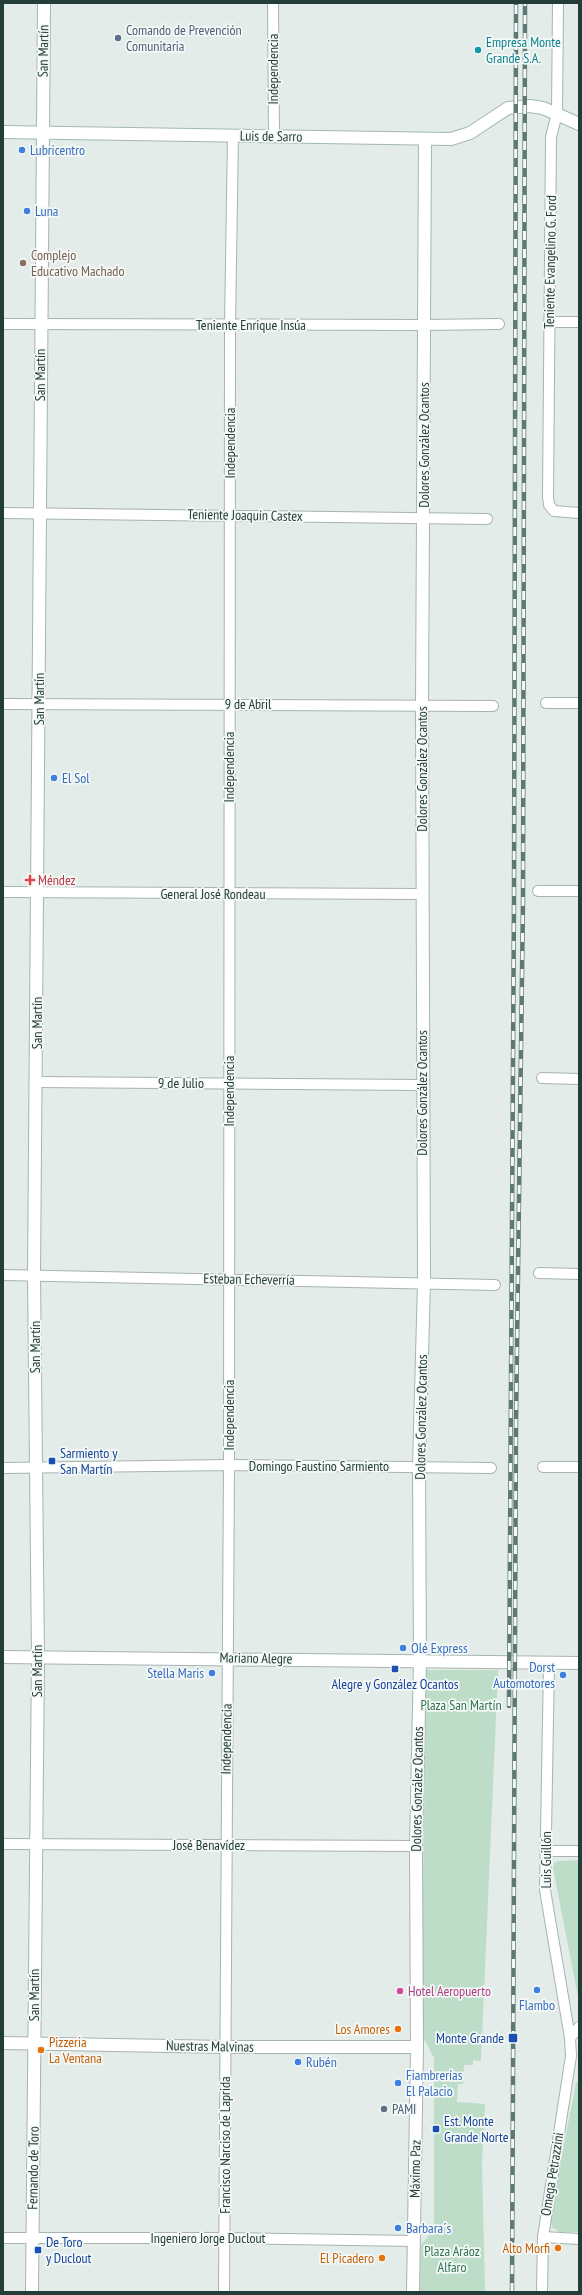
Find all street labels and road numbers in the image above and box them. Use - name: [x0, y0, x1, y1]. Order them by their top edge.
- street label: San Martín: [34, 25, 52, 77]
- street label: Independencia: [264, 34, 282, 104]
- street label: Luis de Sarro: [240, 126, 302, 146]
- street label: Teniente Evangelino G. Ford: [540, 195, 560, 329]
- street label: Teniente Enrique Insúa: [196, 316, 306, 334]
- street label: San Martín: [31, 349, 49, 401]
- street label: Dolores González Ocantos: [415, 382, 433, 508]
- street label: Independencia: [221, 408, 239, 478]
- street label: Teniente Joaquín Castex: [187, 505, 303, 525]
- street label: San Martín: [30, 673, 48, 725]
- street label: 9 de Abril: [225, 695, 272, 713]
- street label: Dolores González Ocantos: [413, 706, 431, 832]
- street label: Independencia: [220, 732, 238, 802]
- street label: General José Rondeau: [160, 885, 266, 903]
- street label: San Martín: [28, 997, 46, 1049]
- street label: Dolores González Ocantos: [413, 1030, 431, 1156]
- street label: Independencia: [220, 1056, 238, 1126]
- street label: 9 de Julio: [158, 1074, 204, 1092]
- street label: Esteban Echeverría: [203, 1269, 295, 1289]
- street label: San Martín: [26, 1321, 44, 1373]
- street label: Dolores González Ocantos: [411, 1354, 431, 1480]
- street label: Independencia: [220, 1380, 238, 1450]
- street label: Domingo Faustino Sarmiento: [249, 1457, 389, 1475]
- street label: San Martín: [28, 1645, 46, 1697]
- street label: Mariano Alegre: [219, 1648, 293, 1668]
- street label: Independencia: [216, 1703, 236, 1775]
- street label: Dolores González Ocantos: [407, 1726, 427, 1852]
- street label: Luis Guillón: [537, 1831, 555, 1889]
- street label: José Benavídez: [172, 1836, 245, 1854]
- street label: San Martín: [25, 1969, 43, 2021]
- street label: Nuestras Malvinas: [166, 2036, 254, 2056]
- street label: Francisco Narciso de Laprida: [216, 2076, 234, 2214]
- street label: Fernando de Toro: [23, 2126, 43, 2210]
- street label: Omega Petrazzini: [537, 2131, 567, 2217]
- street label: Máximo Paz: [405, 2140, 425, 2198]
- street label: Ingeniero Jorge Duclout: [151, 2229, 266, 2247]

